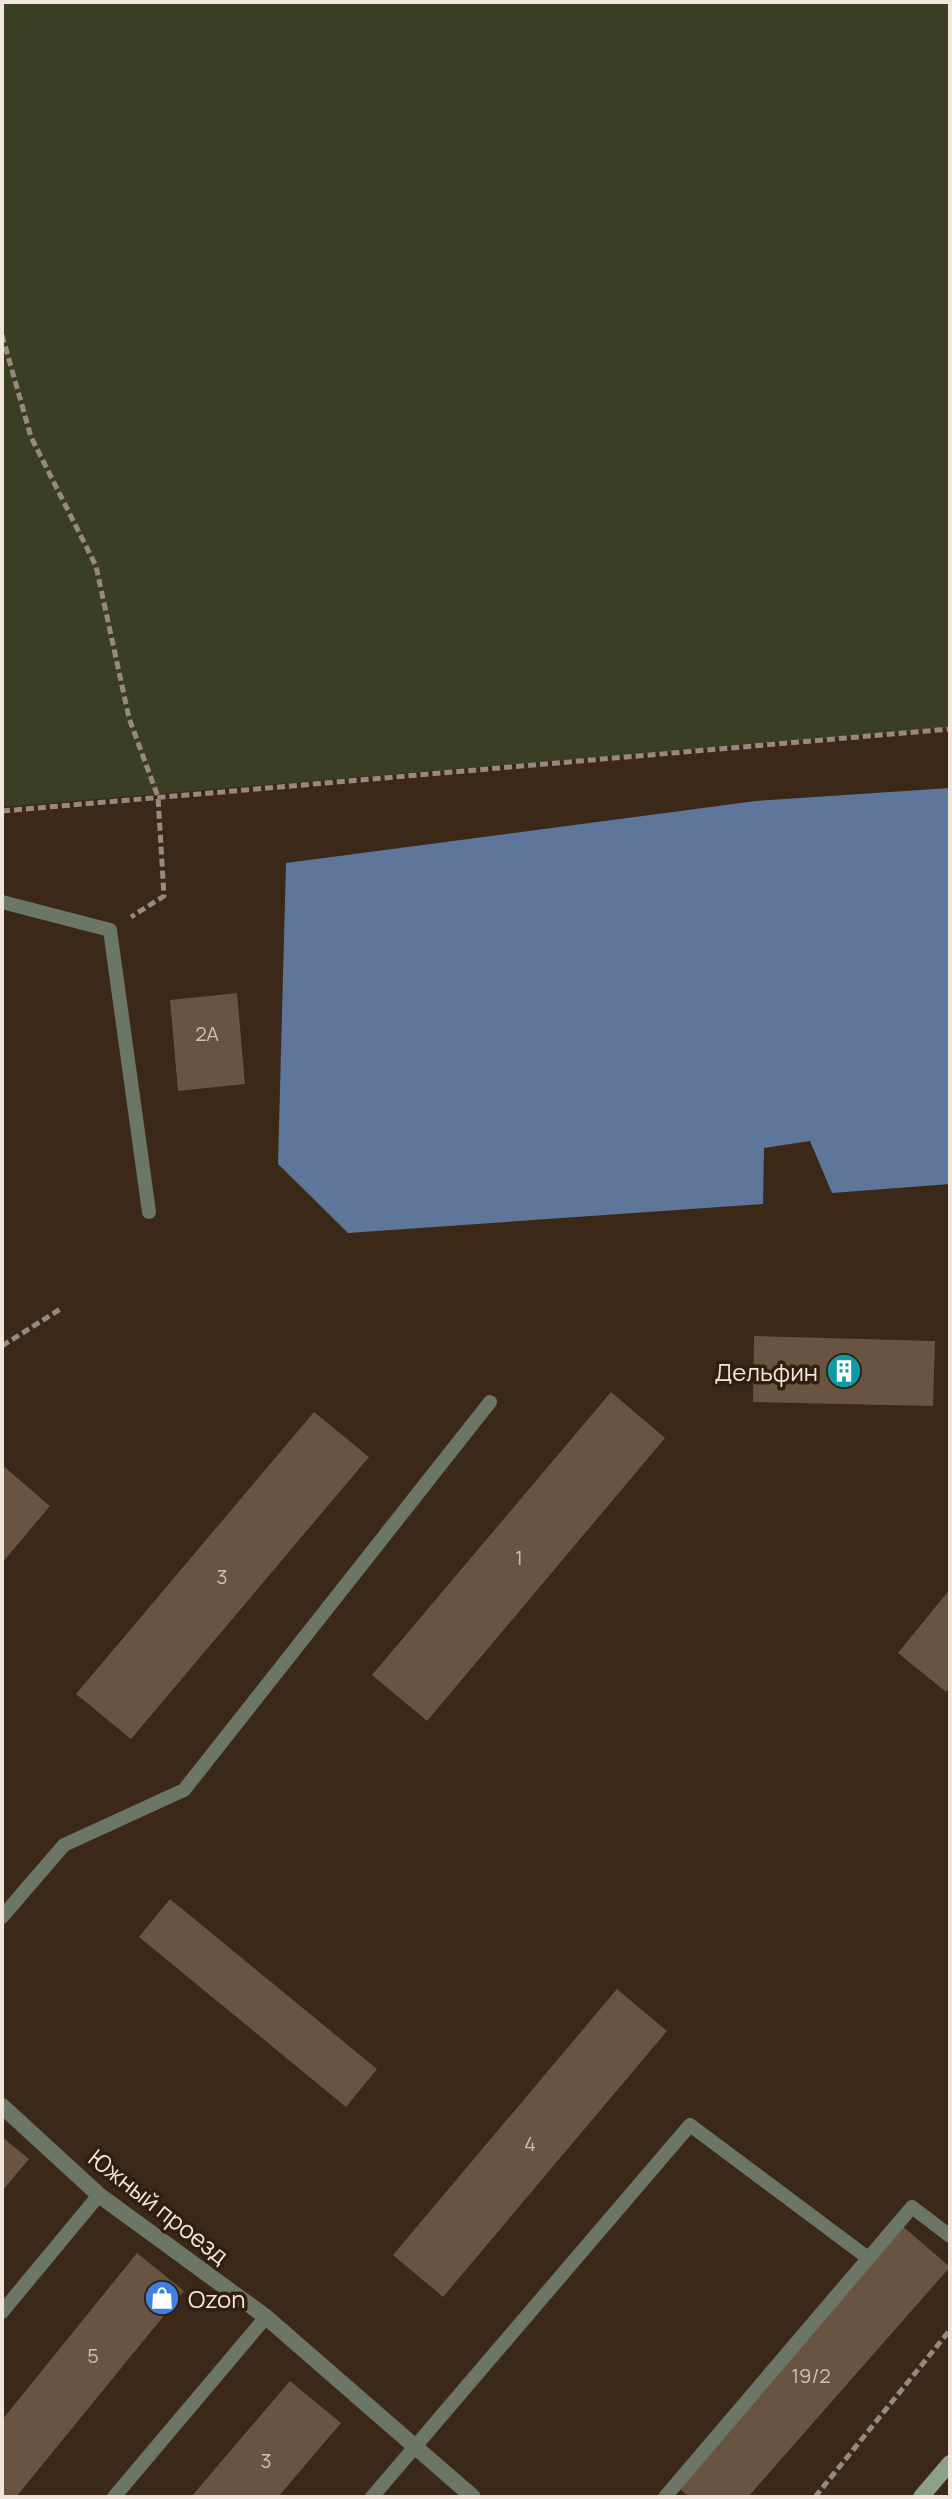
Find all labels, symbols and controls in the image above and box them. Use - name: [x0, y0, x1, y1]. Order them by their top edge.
- house number: 2А: [195, 1020, 219, 1047]
- building icon: Дельфин: [825, 1352, 863, 1390]
- place label: Дельфин: [715, 1355, 818, 1388]
- house number: 1: [515, 1544, 523, 1571]
- house number: 3: [216, 1563, 228, 1590]
- house number: 4: [524, 2130, 536, 2157]
- street label: Южный проезд: [82, 2141, 236, 2271]
- shop icon: Ozon: [143, 2279, 181, 2317]
- place label: Ozon: [188, 2282, 246, 2315]
- house number: 5: [87, 2342, 99, 2369]
- house number: 19/2: [791, 2362, 831, 2389]
- house number: 3: [260, 2447, 272, 2474]

